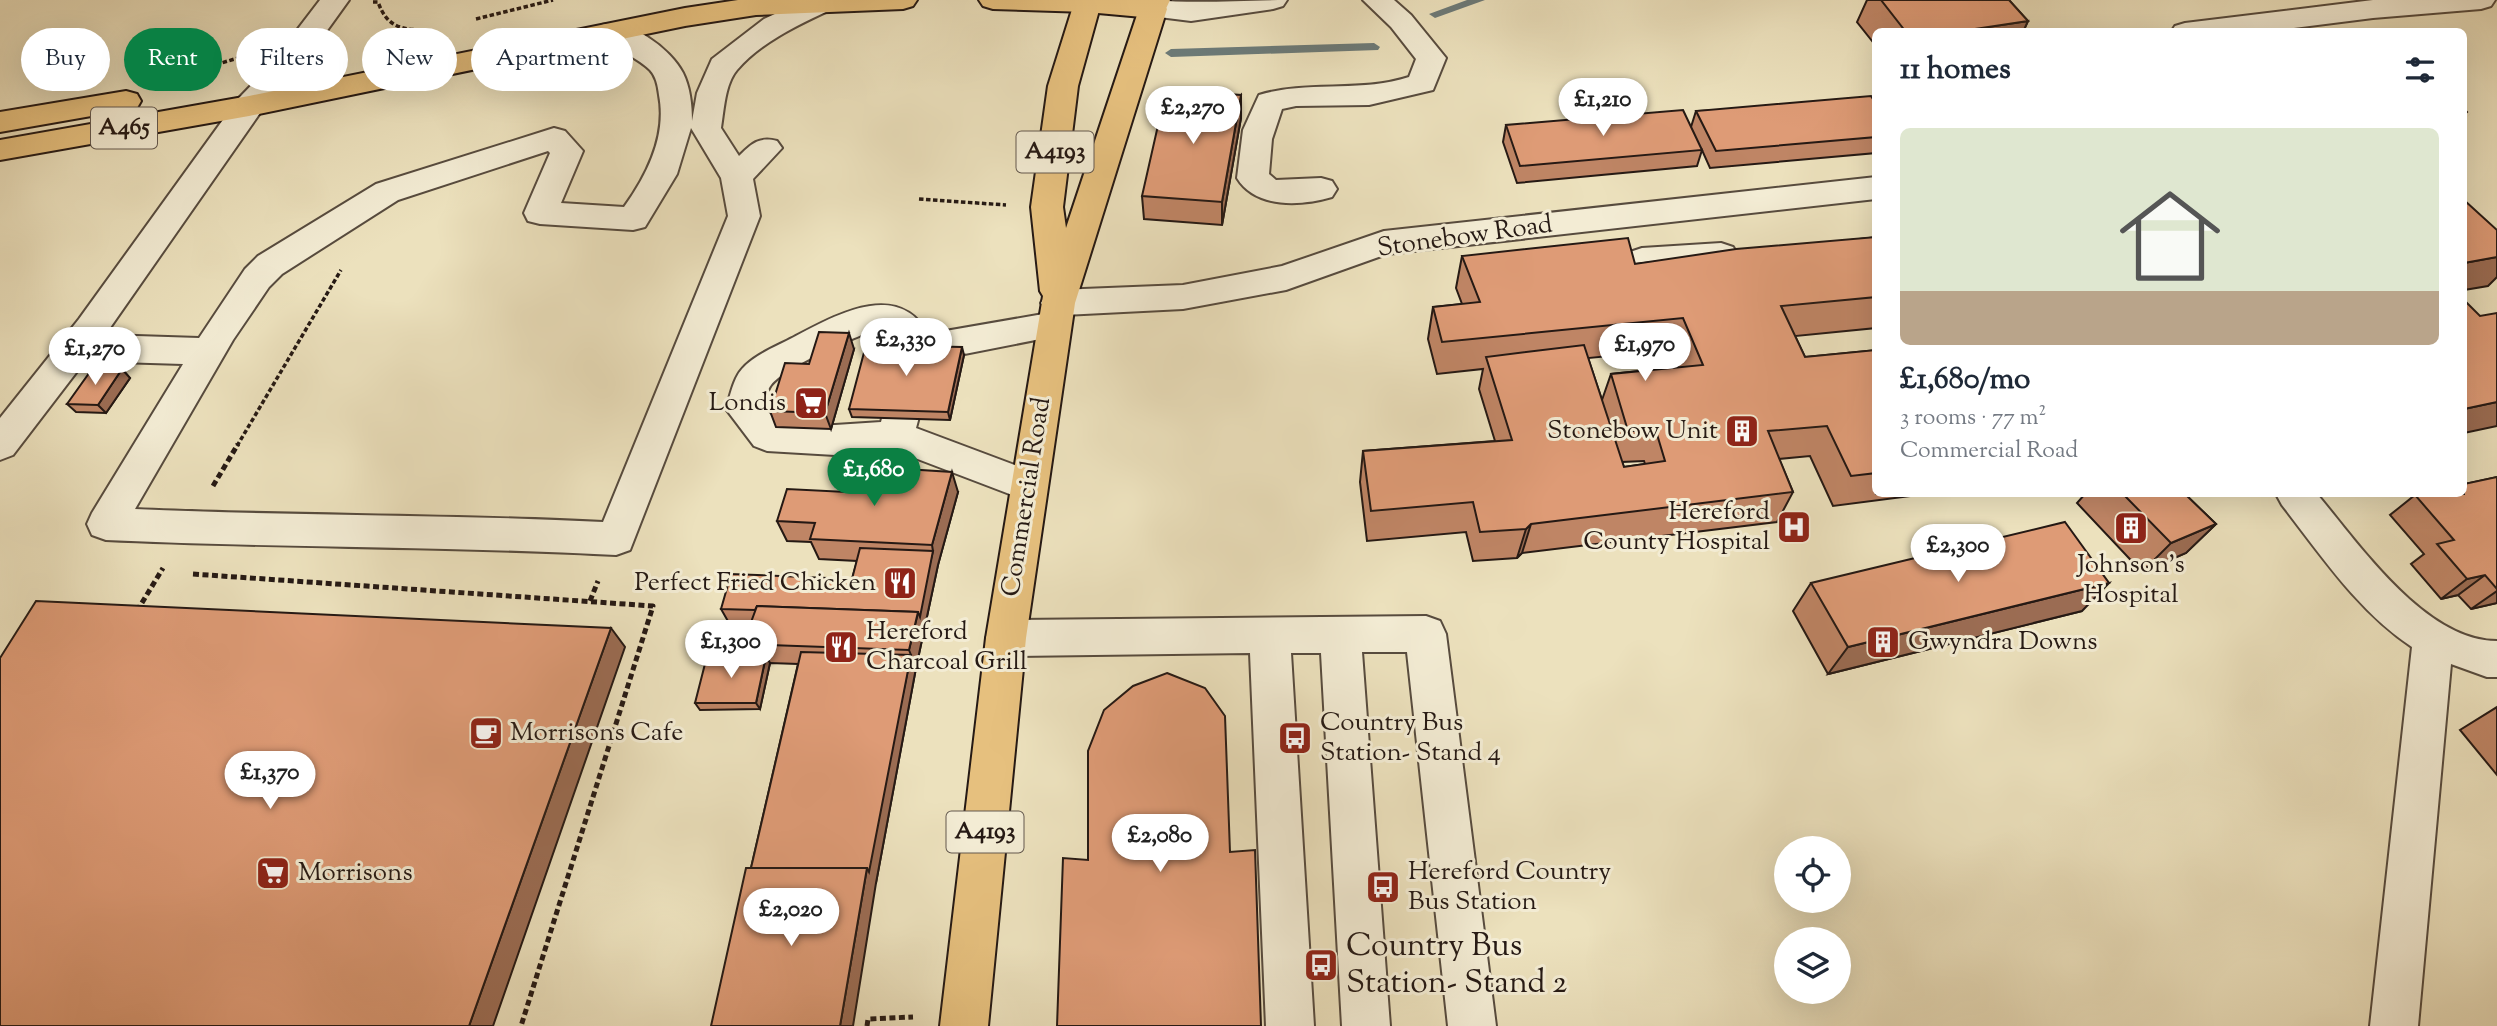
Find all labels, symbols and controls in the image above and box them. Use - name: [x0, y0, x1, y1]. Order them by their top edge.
- chip: Buy: [21, 28, 110, 91]
- chip: Rent: [124, 28, 222, 91]
- chip: Filters: [236, 28, 348, 91]
- chip: New: [362, 28, 457, 91]
- chip: Apartment: [471, 28, 633, 91]
- text: 11 homes: [1900, 49, 2011, 92]
- icon: filters: [2401, 51, 2439, 89]
- pin: £1,210: [1546, 78, 1660, 138]
- text: £1,210: [1575, 84, 1631, 117]
- pin: £2,270: [1136, 86, 1250, 146]
- text: £2,270: [1161, 92, 1225, 125]
- road number: A465: [91, 107, 157, 148]
- road number: A4193: [1016, 132, 1094, 172]
- icon: home: [2107, 173, 2233, 299]
- street label: Stonebow Road: [1375, 206, 1555, 268]
- pin: £2,330: [849, 318, 963, 378]
- text: £2,330: [876, 324, 936, 357]
- pin: £1,970: [1588, 324, 1702, 383]
- pin: £1,270: [38, 328, 152, 387]
- text: £1,970: [1615, 329, 1675, 362]
- text: £1,270: [65, 333, 125, 366]
- text: £1,680/mo: [1900, 359, 2030, 402]
- supermarket icon: Londis: [792, 384, 830, 422]
- place label: Londis: [709, 385, 786, 422]
- street label: Commercial Road: [993, 394, 1061, 599]
- text: 3 rooms · 77 m²: [1900, 402, 2046, 435]
- building icon: Stonebow Unit: [1723, 412, 1761, 450]
- place label: Stonebow Unit: [1547, 413, 1718, 450]
- text: Commercial Road: [1900, 435, 2078, 468]
- pin: £1,680: [817, 448, 931, 508]
- text: £1,680: [843, 454, 905, 487]
- place label: Hereford County Hospital: [1583, 494, 1770, 561]
- hospital icon: Hereford County Hospital: [1775, 508, 1813, 546]
- building icon: Johnson's Hospital: [2112, 509, 2150, 547]
- pin: £2,300: [1901, 524, 2015, 584]
- text: £2,300: [1927, 530, 1989, 563]
- place label: Johnson's Hospital: [2075, 547, 2185, 614]
- restaurant icon: Perfect Fried Chicken: [881, 564, 919, 602]
- place label: Perfect Fried Chicken: [634, 565, 876, 602]
- place label: Hereford Charcoal Grill: [866, 614, 1027, 681]
- pin: £1,300: [674, 620, 788, 680]
- building icon: Gwyndra Downs: [1864, 623, 1902, 661]
- place label: Gwyndra Downs: [1908, 624, 2098, 661]
- text: £1,300: [701, 626, 761, 659]
- restaurant icon: Hereford Charcoal Grill: [822, 628, 860, 666]
- place label: Country Bus Station- Stand 4: [1320, 705, 1501, 772]
- cafe icon: Morrisons Cafe: [467, 714, 505, 752]
- place label: Morrisons Cafe: [510, 715, 683, 752]
- bus stop icon: Country Bus Station- Stand 4: [1276, 719, 1314, 757]
- pin: £1,370: [213, 752, 327, 811]
- text: £1,370: [241, 757, 299, 790]
- road number: A4193: [946, 812, 1024, 852]
- pin: £2,080: [1103, 814, 1217, 874]
- text: £2,080: [1128, 820, 1192, 853]
- map controls: [1774, 836, 1851, 1004]
- button: locate: [1774, 836, 1851, 913]
- supermarket icon: Morrisons: [254, 854, 292, 892]
- place label: Hereford Country Bus Station: [1408, 854, 1611, 921]
- place label: Morrisons: [298, 855, 413, 892]
- bus stop icon: Hereford Country Bus Station: [1364, 868, 1402, 906]
- pin: £2,020: [734, 888, 848, 948]
- text: £2,020: [759, 894, 823, 927]
- place label: Country Bus Station- Stand 2: [1346, 924, 1567, 1007]
- button: layers: [1774, 927, 1851, 1004]
- bus stop icon: Country Bus Station- Stand 2: [1302, 946, 1340, 984]

